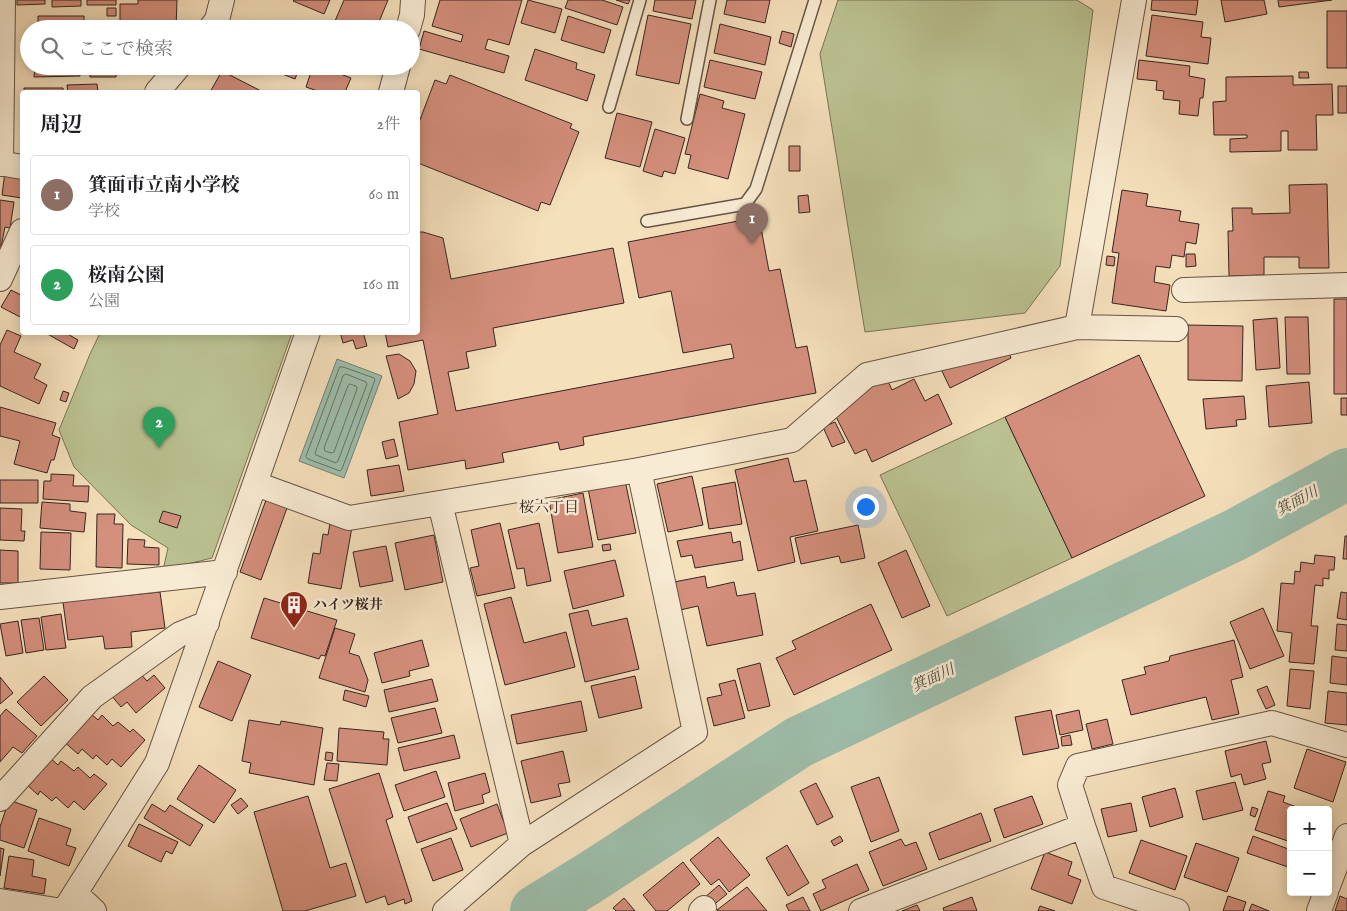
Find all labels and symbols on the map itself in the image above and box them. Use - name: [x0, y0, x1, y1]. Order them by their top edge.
- pin: 1: [736, 203, 768, 244]
- pin: 2: [143, 407, 175, 448]
- water label: 箕面川: [1273, 481, 1323, 520]
- your location: [853, 494, 879, 520]
- district label: 桜六丁目: [519, 498, 579, 517]
- building icon: ハイツ桜井: [279, 590, 309, 629]
- place label: ハイツ桜井: [313, 596, 383, 614]
- water label: 箕面川: [909, 659, 959, 696]

